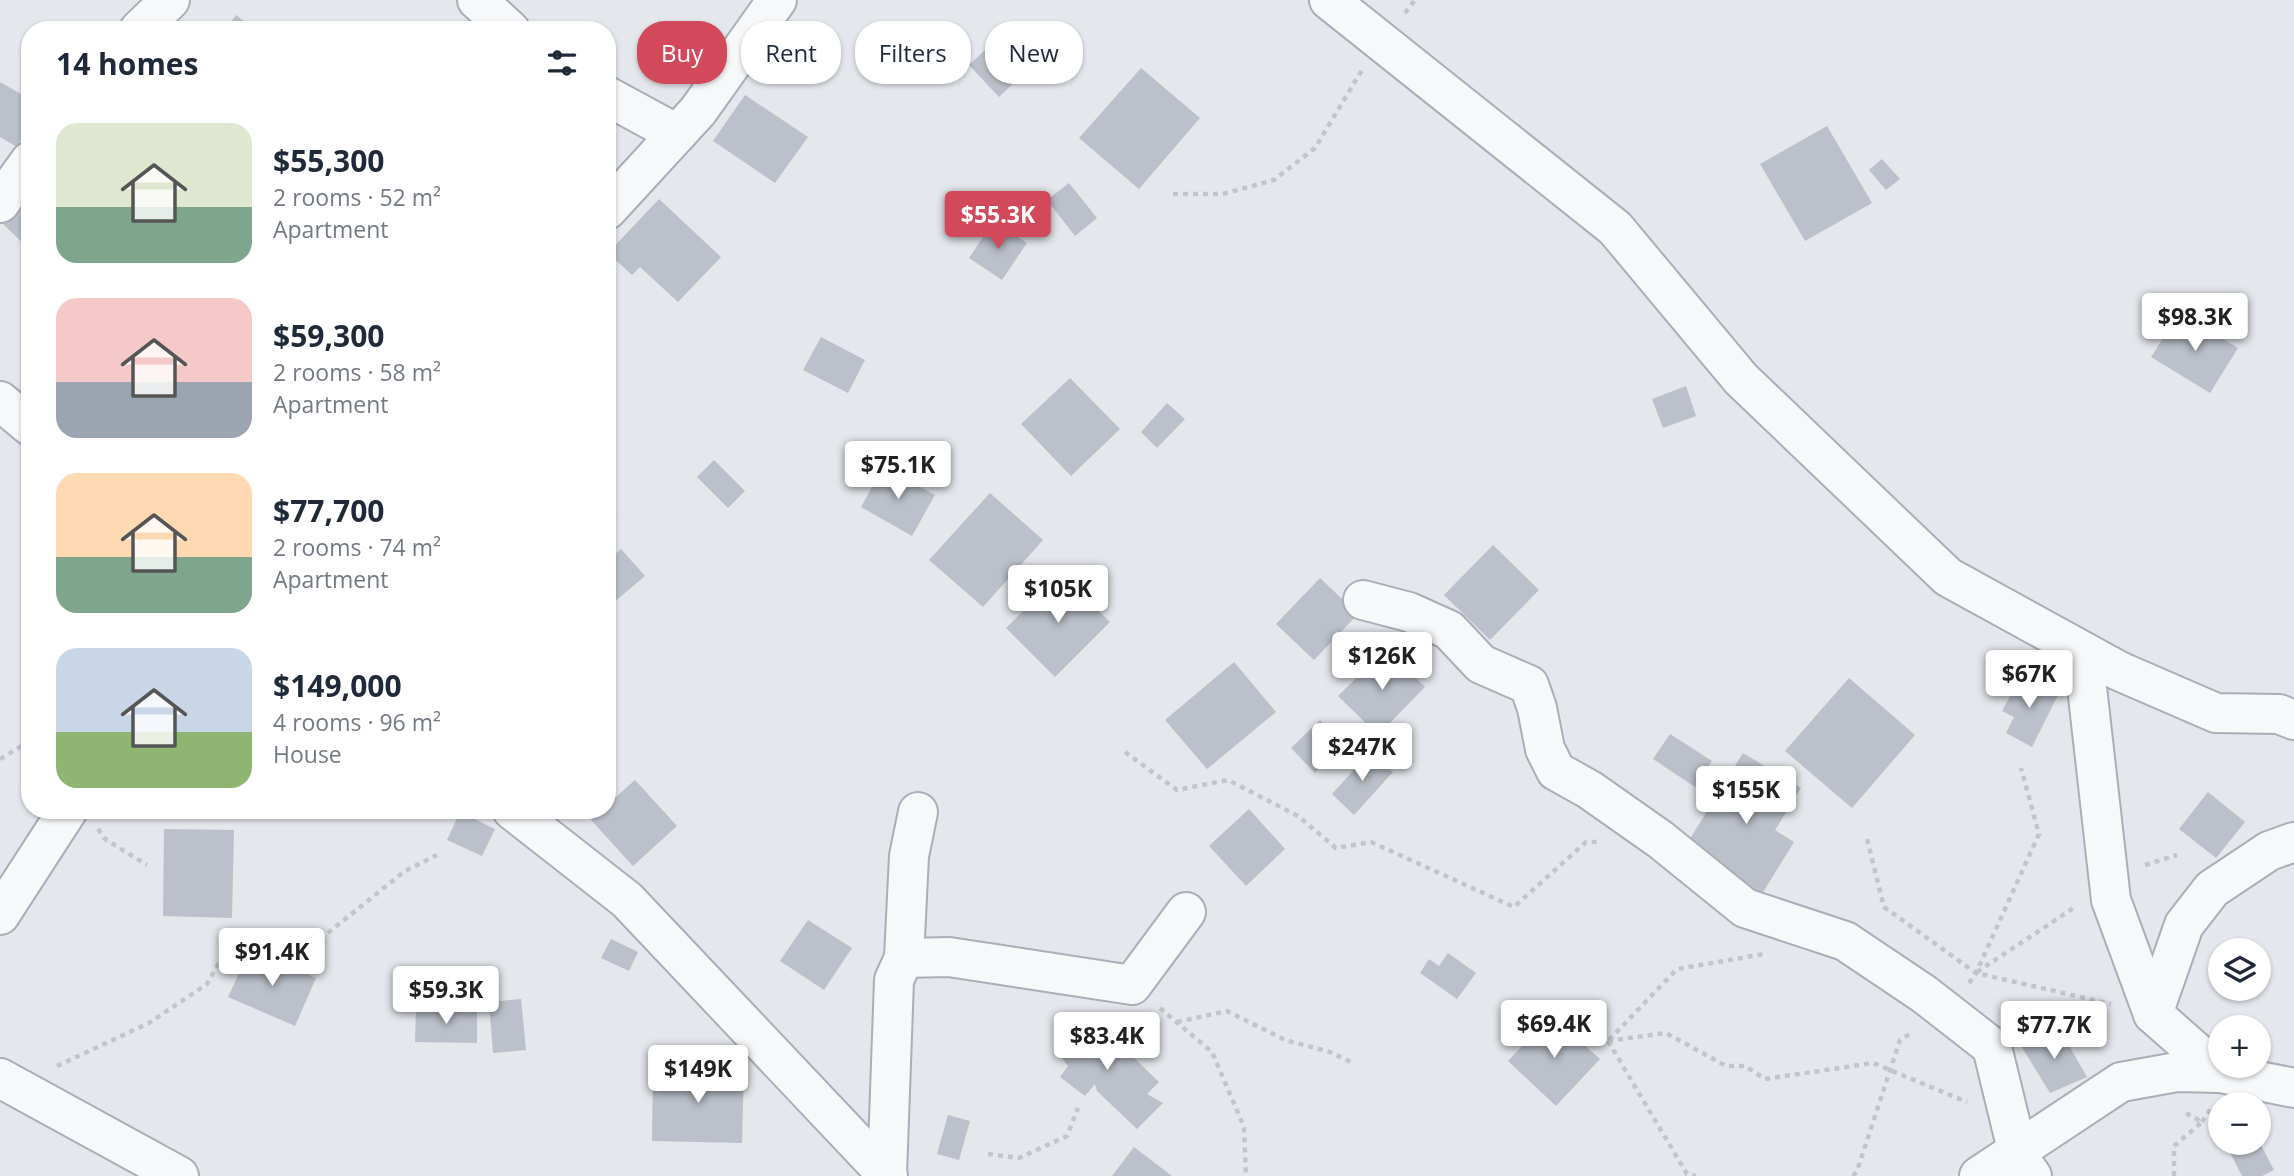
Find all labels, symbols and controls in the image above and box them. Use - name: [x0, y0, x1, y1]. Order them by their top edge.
- chip: Buy: [637, 21, 727, 84]
- chip: Rent: [741, 21, 841, 84]
- chip: Filters: [855, 21, 971, 84]
- chip: New: [985, 21, 1083, 84]
- text: 14 homes: [56, 43, 199, 84]
- icon: filters: [543, 44, 581, 82]
- text: $55,300: [273, 140, 384, 181]
- icon: home: [112, 151, 196, 235]
- text: 2 rooms · 52 m²: [273, 181, 441, 213]
- pin: $55.3K: [941, 191, 1055, 251]
- text: $55.3K: [961, 198, 1035, 230]
- text: Apartment: [273, 213, 389, 245]
- pin: $98.3K: [2138, 294, 2252, 353]
- text: $98.3K: [2158, 300, 2232, 332]
- text: $59,300: [273, 315, 384, 356]
- icon: home: [112, 326, 196, 410]
- text: 2 rooms · 58 m²: [273, 356, 441, 388]
- text: Apartment: [273, 388, 389, 420]
- pin: $75.1K: [841, 442, 955, 501]
- text: $75.1K: [861, 448, 935, 480]
- text: $77,700: [273, 490, 384, 531]
- icon: home: [112, 501, 196, 585]
- text: 2 rooms · 74 m²: [273, 531, 441, 563]
- text: Apartment: [273, 563, 389, 595]
- pin: $105K: [1009, 566, 1107, 625]
- text: $105K: [1024, 572, 1092, 604]
- pin: $126K: [1333, 632, 1431, 692]
- text: $126K: [1348, 639, 1416, 671]
- pin: $67K: [1988, 650, 2070, 710]
- text: $67K: [2002, 657, 2056, 689]
- text: $149,000: [273, 665, 402, 706]
- icon: home: [112, 676, 196, 760]
- text: 4 rooms · 96 m²: [273, 706, 441, 738]
- pin: $247K: [1313, 724, 1411, 783]
- text: $247K: [1328, 730, 1396, 762]
- text: House: [273, 738, 342, 770]
- pin: $155K: [1697, 766, 1795, 826]
- text: $155K: [1712, 773, 1780, 805]
- pin: $91.4K: [215, 928, 329, 988]
- text: $91.4K: [235, 935, 309, 967]
- map controls: [2208, 938, 2271, 1155]
- button: layers: [2208, 938, 2271, 1001]
- pin: $59.3K: [389, 967, 503, 1026]
- text: $59.3K: [409, 973, 483, 1005]
- pin: $69.4K: [1497, 1000, 1611, 1060]
- pin: $77.7K: [1997, 1002, 2111, 1061]
- text: $69.4K: [1517, 1007, 1591, 1039]
- text: $77.7K: [2017, 1008, 2091, 1040]
- pin: $83.4K: [1050, 1012, 1164, 1072]
- button: +: [2208, 1015, 2271, 1078]
- text: $83.4K: [1070, 1019, 1144, 1051]
- pin: $149K: [649, 1046, 747, 1105]
- text: $149K: [664, 1052, 732, 1084]
- button: −: [2208, 1092, 2271, 1155]

